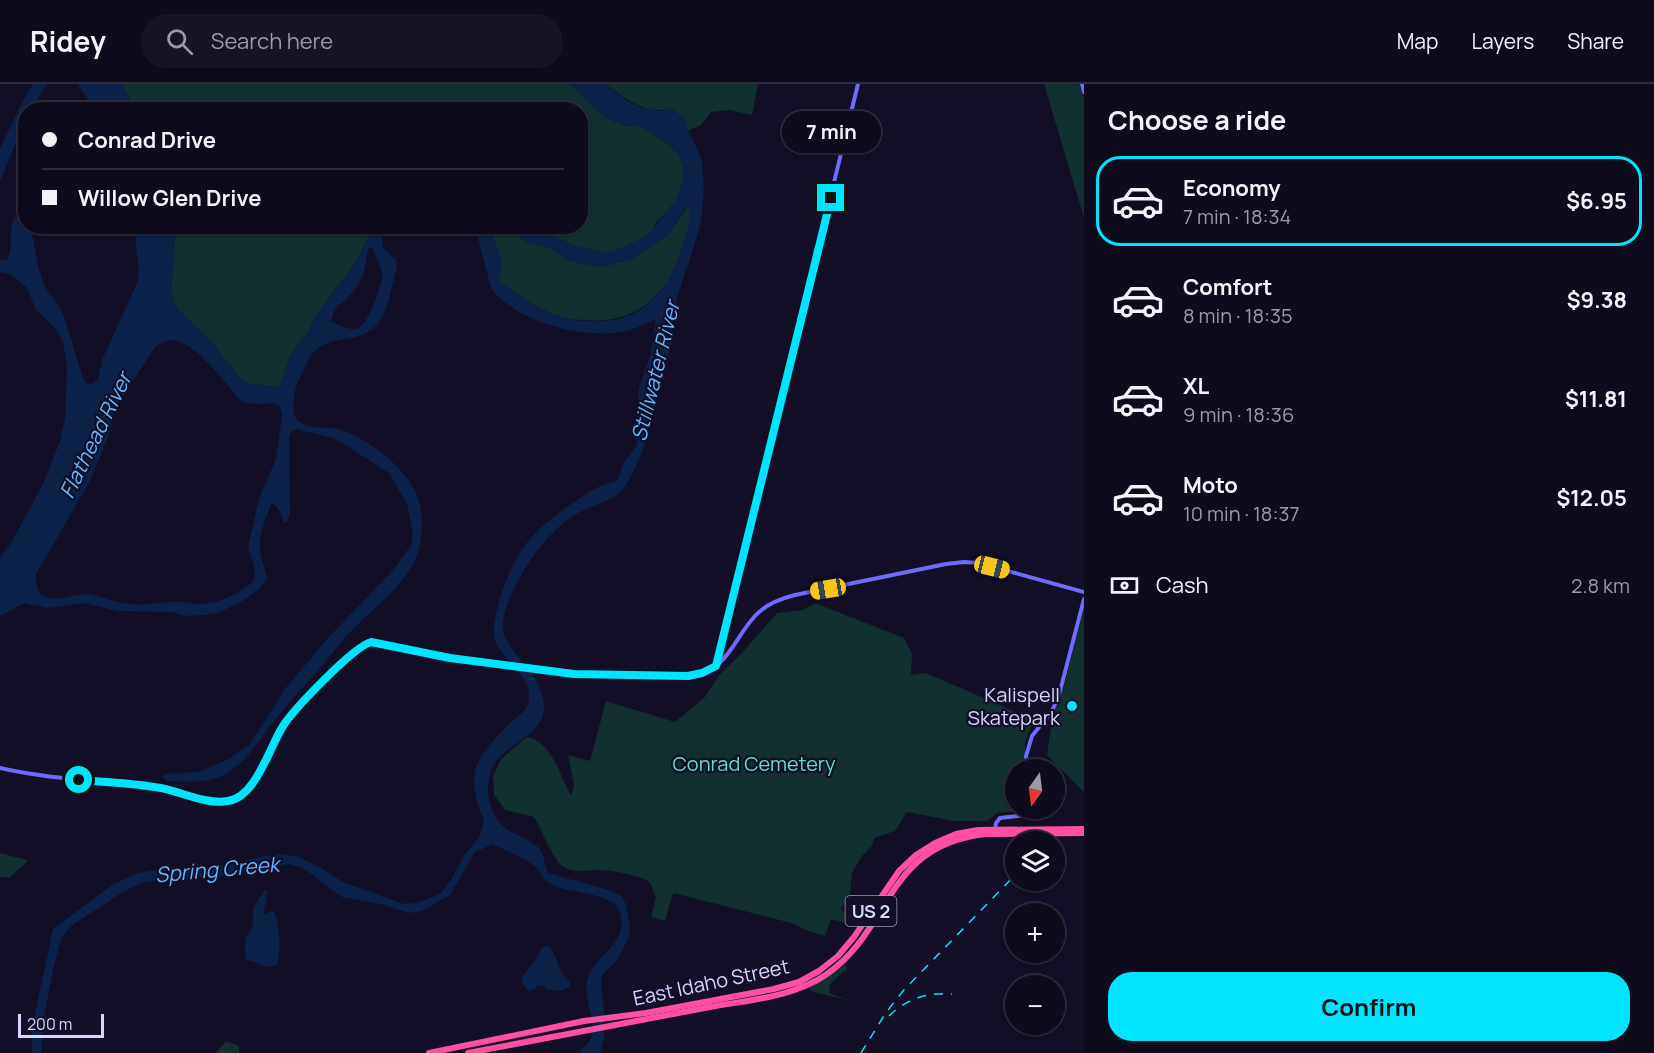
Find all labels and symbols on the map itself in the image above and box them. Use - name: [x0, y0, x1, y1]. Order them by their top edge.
- callout: 7 min: [782, 111, 880, 153]
- route end: [817, 184, 844, 211]
- water label: Stillwater River: [624, 296, 687, 444]
- water label: Flathead River: [52, 365, 139, 503]
- car: [972, 554, 1012, 580]
- car: [809, 577, 847, 601]
- place label: Kalispell Skatepark: [968, 681, 1061, 731]
- marker: Kalispell Skatepark: [1065, 699, 1079, 713]
- park label: Conrad Cemetery: [673, 750, 836, 777]
- north arrow: [1005, 759, 1065, 819]
- route start: [65, 766, 92, 793]
- water label: Spring Creek: [154, 849, 283, 888]
- road number: US 2: [846, 896, 896, 926]
- street label: East Idaho Street: [630, 952, 792, 1012]
- scale bar: [18, 1011, 104, 1038]

